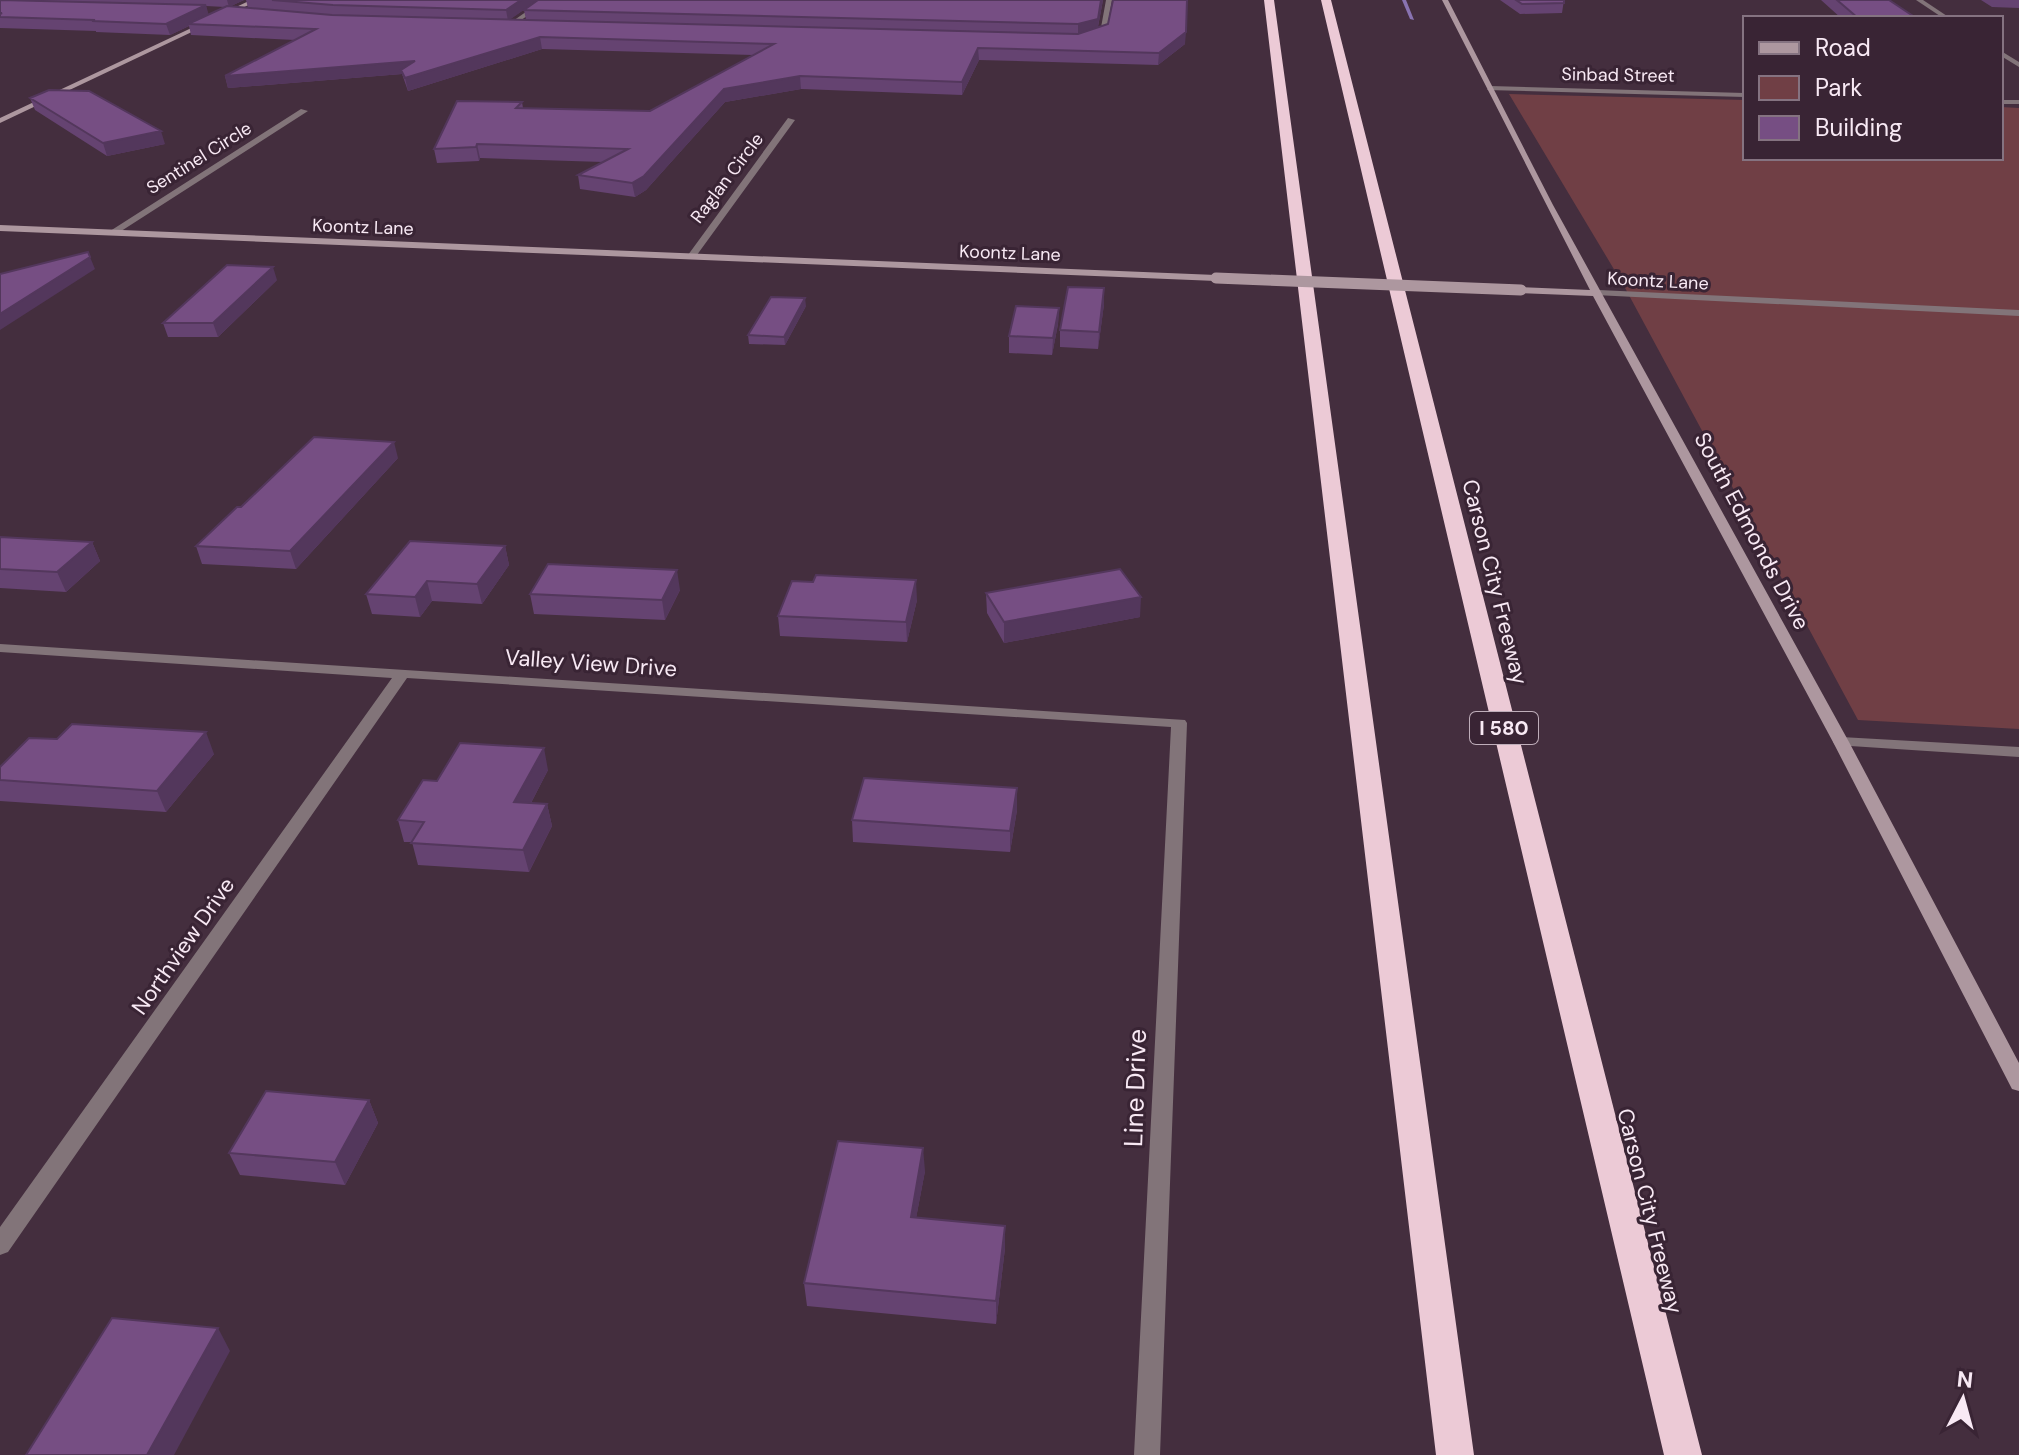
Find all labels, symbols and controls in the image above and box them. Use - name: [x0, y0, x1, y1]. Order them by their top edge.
- legend: [1743, 16, 2003, 160]
- text: Road: [1815, 32, 1871, 63]
- street label: Sinbad Street: [1561, 62, 1675, 88]
- text: Park: [1815, 72, 1862, 103]
- text: Building: [1815, 112, 1902, 143]
- street label: Sentinel Circle: [142, 116, 256, 200]
- street label: Raglan Circle: [685, 128, 769, 228]
- street label: Koontz Lane: [312, 213, 414, 241]
- street label: Koontz Lane: [959, 239, 1061, 267]
- street label: Koontz Lane: [1607, 266, 1709, 296]
- street label: South Edmonds Drive: [1688, 427, 1816, 635]
- street label: Carson City Freeway: [1455, 476, 1535, 688]
- street label: Valley View Drive: [504, 643, 678, 683]
- road number: I 580: [1470, 712, 1538, 744]
- street label: Northview Drive: [125, 872, 241, 1020]
- street label: Line Drive: [1116, 1028, 1154, 1148]
- street label: Carson City Freeway: [1610, 1105, 1690, 1317]
- north arrow: [1923, 1359, 2003, 1439]
- text: N: [1956, 1364, 1975, 1395]

